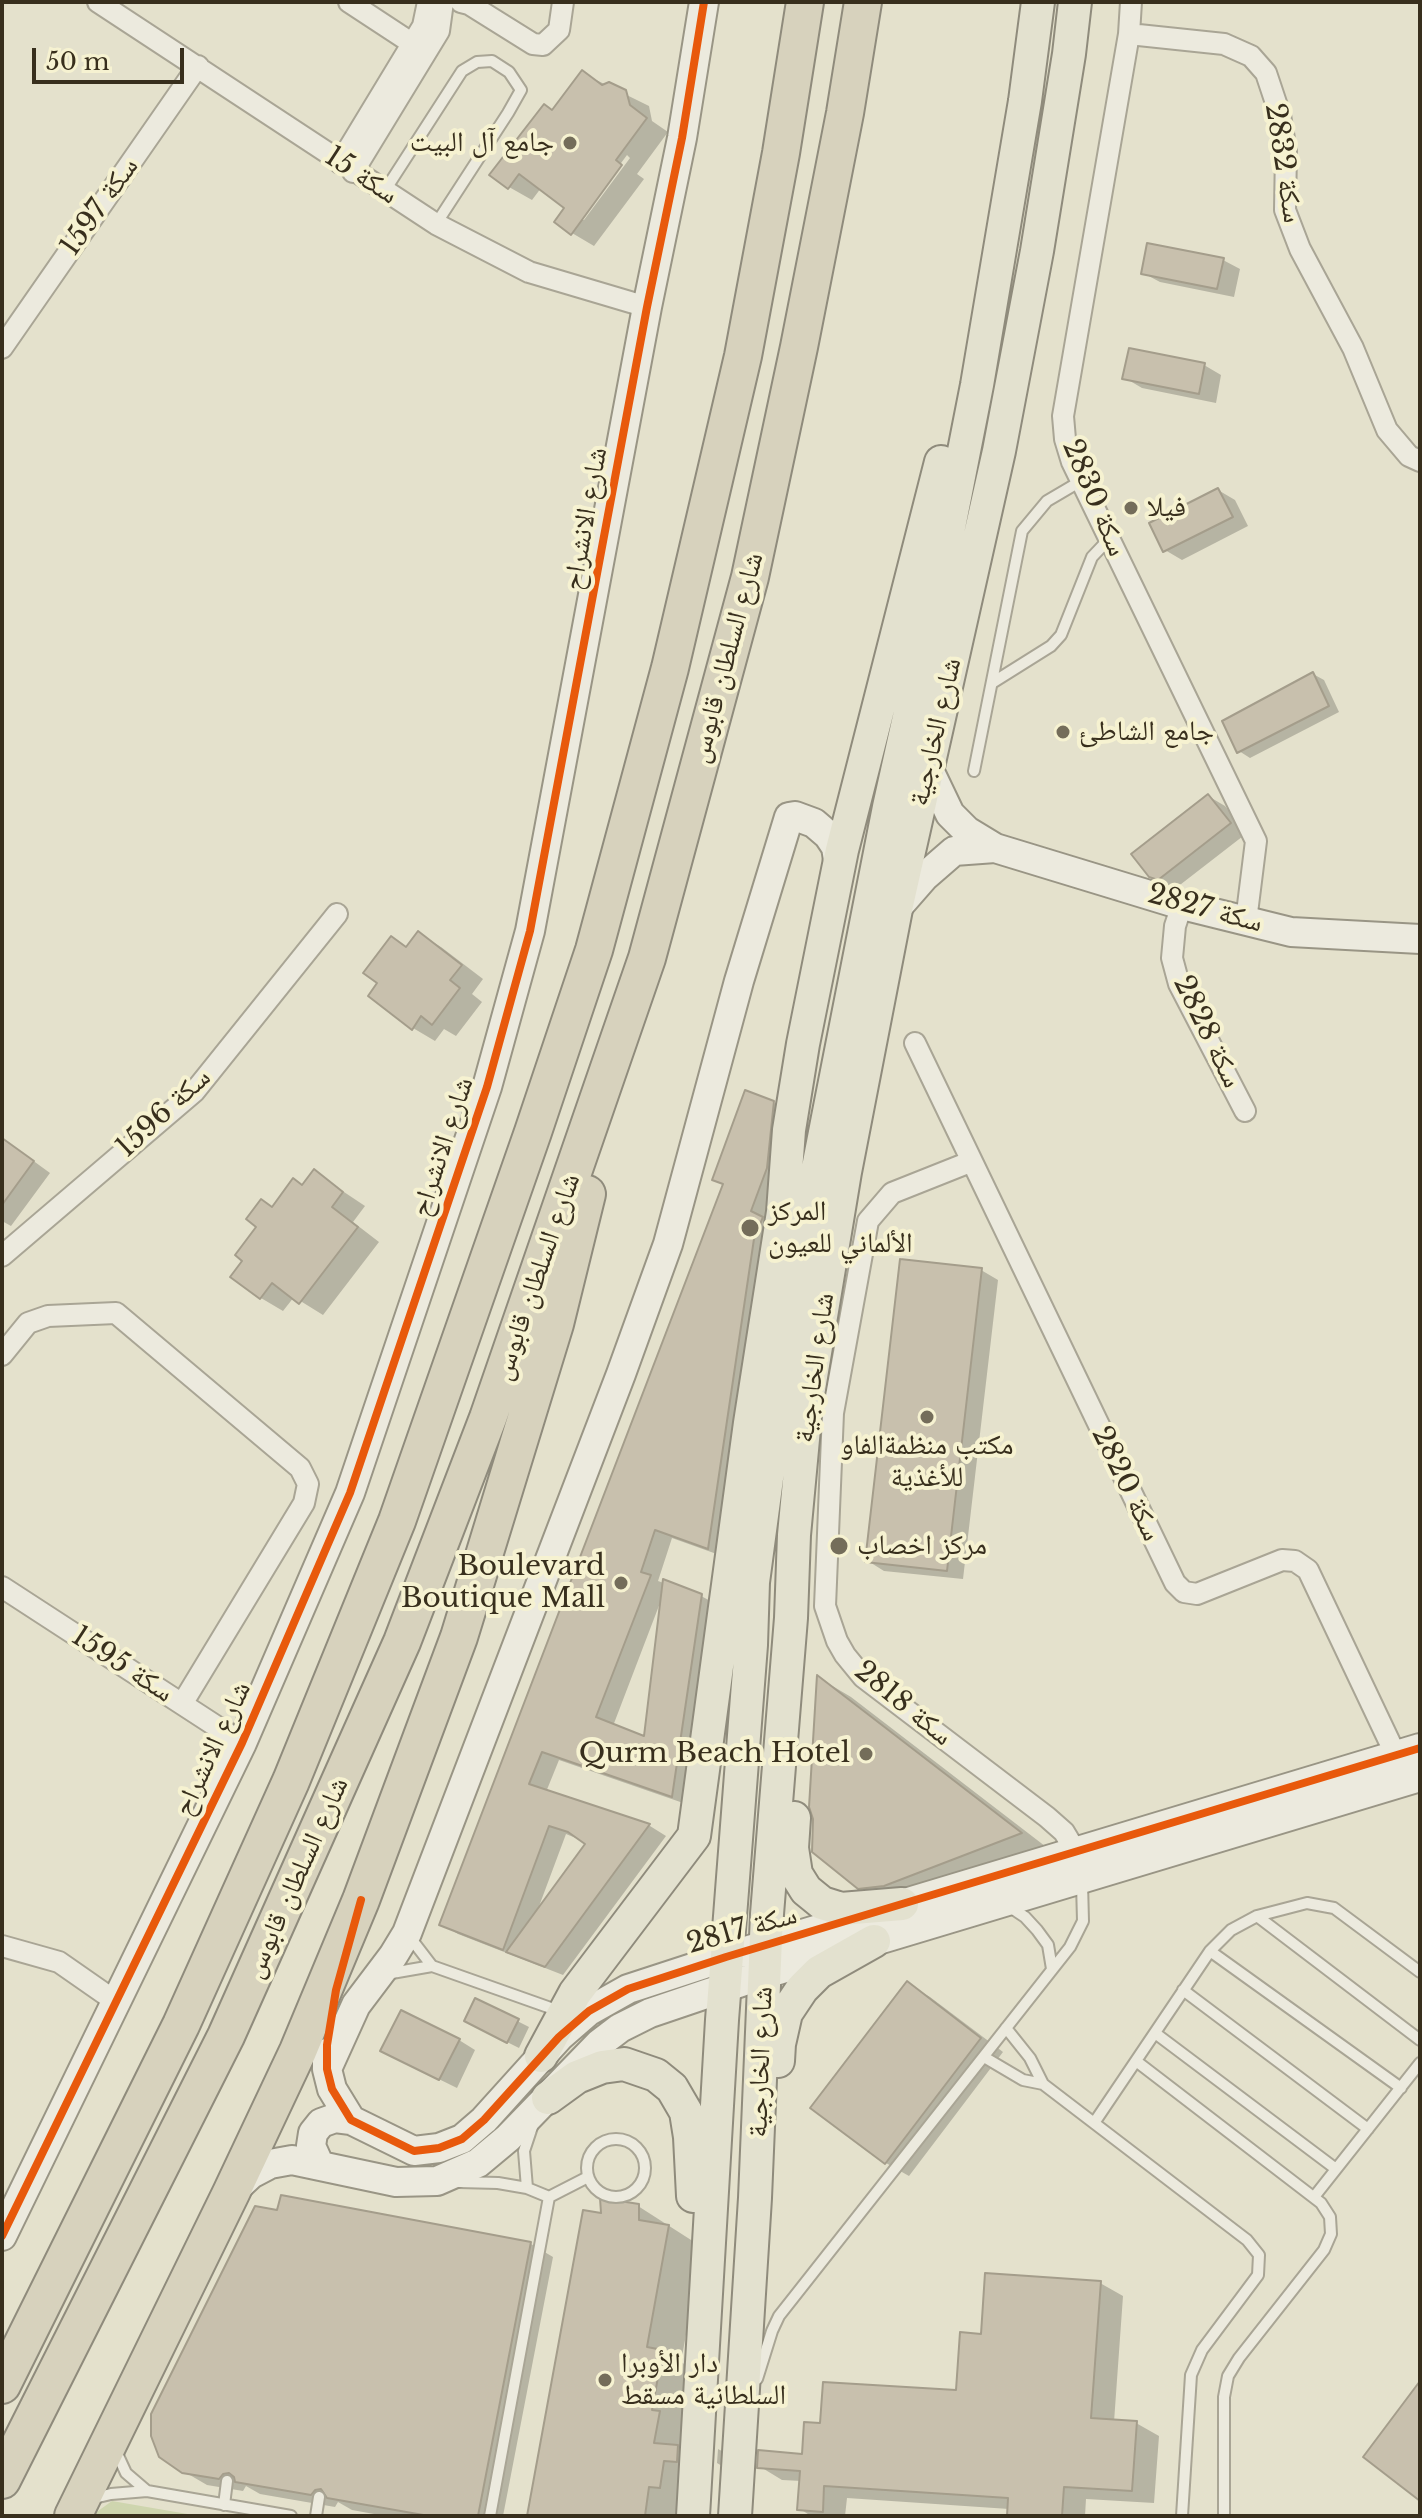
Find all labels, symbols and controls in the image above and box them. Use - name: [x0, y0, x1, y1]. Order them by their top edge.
- scale bar: [36, 32, 188, 82]
- text: 50 m: [46, 47, 109, 76]
- street label: سكة 2832: [1257, 101, 1309, 225]
- place label: جامع آل البيت: [410, 126, 554, 160]
- marker: جامع آل البيت: [561, 134, 579, 152]
- street label: سكة 15: [318, 140, 404, 212]
- street label: سكة 1597: [54, 151, 146, 263]
- street label: سكة 2830: [1054, 435, 1134, 561]
- street label: شارع الانشراح: [557, 445, 615, 593]
- place label: فيلا: [1147, 491, 1186, 525]
- marker: فيلا: [1122, 499, 1140, 517]
- street label: شارع السلطان قابوس: [683, 549, 771, 767]
- street label: شارع الخارجية: [903, 655, 969, 809]
- place label: جامع الشاطئ: [1079, 715, 1214, 749]
- marker: جامع الشاطئ: [1054, 723, 1072, 741]
- street label: سكة 2827: [1144, 878, 1266, 940]
- street label: سكة 2828: [1166, 971, 1248, 1093]
- street label: سكة 1596: [110, 1061, 218, 1165]
- street label: شارع الانشراح: [405, 1073, 481, 1221]
- street label: شارع السلطان قابوس: [486, 1169, 588, 1385]
- place label: المركز الألماني للعيون: [768, 1195, 913, 1261]
- marker: المركز الألماني للعيون: [739, 1217, 761, 1239]
- street label: شارع الخارجية: [788, 1291, 842, 1445]
- marker: مكتب منظمةالفاو للأغذية: [918, 1408, 936, 1426]
- street label: سكة 2820: [1084, 1421, 1168, 1547]
- place label: مكتب منظمةالفاو للأغذية: [840, 1429, 1014, 1495]
- place label: مركز اخصاب: [857, 1529, 987, 1563]
- marker: مركز اخصاب: [828, 1535, 850, 1557]
- place label: Boulevard Boutique Mall: [401, 1550, 605, 1616]
- marker: Boulevard Boutique Mall: [612, 1574, 630, 1592]
- street label: سكة 1595: [65, 1620, 179, 1710]
- street label: سكة 2818: [847, 1655, 959, 1753]
- street label: شارع الانشراح: [167, 1676, 259, 1822]
- place label: Qurm Beach Hotel: [579, 1737, 850, 1771]
- marker: Qurm Beach Hotel: [857, 1745, 875, 1763]
- street label: شارع السلطان قابوس: [238, 1772, 356, 1984]
- street label: سكة 2817: [683, 1898, 801, 1962]
- street label: شارع الخارجية: [742, 1986, 780, 2138]
- place label: دار الأوبرا السلطانية مسقط: [621, 2347, 786, 2413]
- marker: دار الأوبرا السلطانية مسقط: [596, 2371, 614, 2389]

